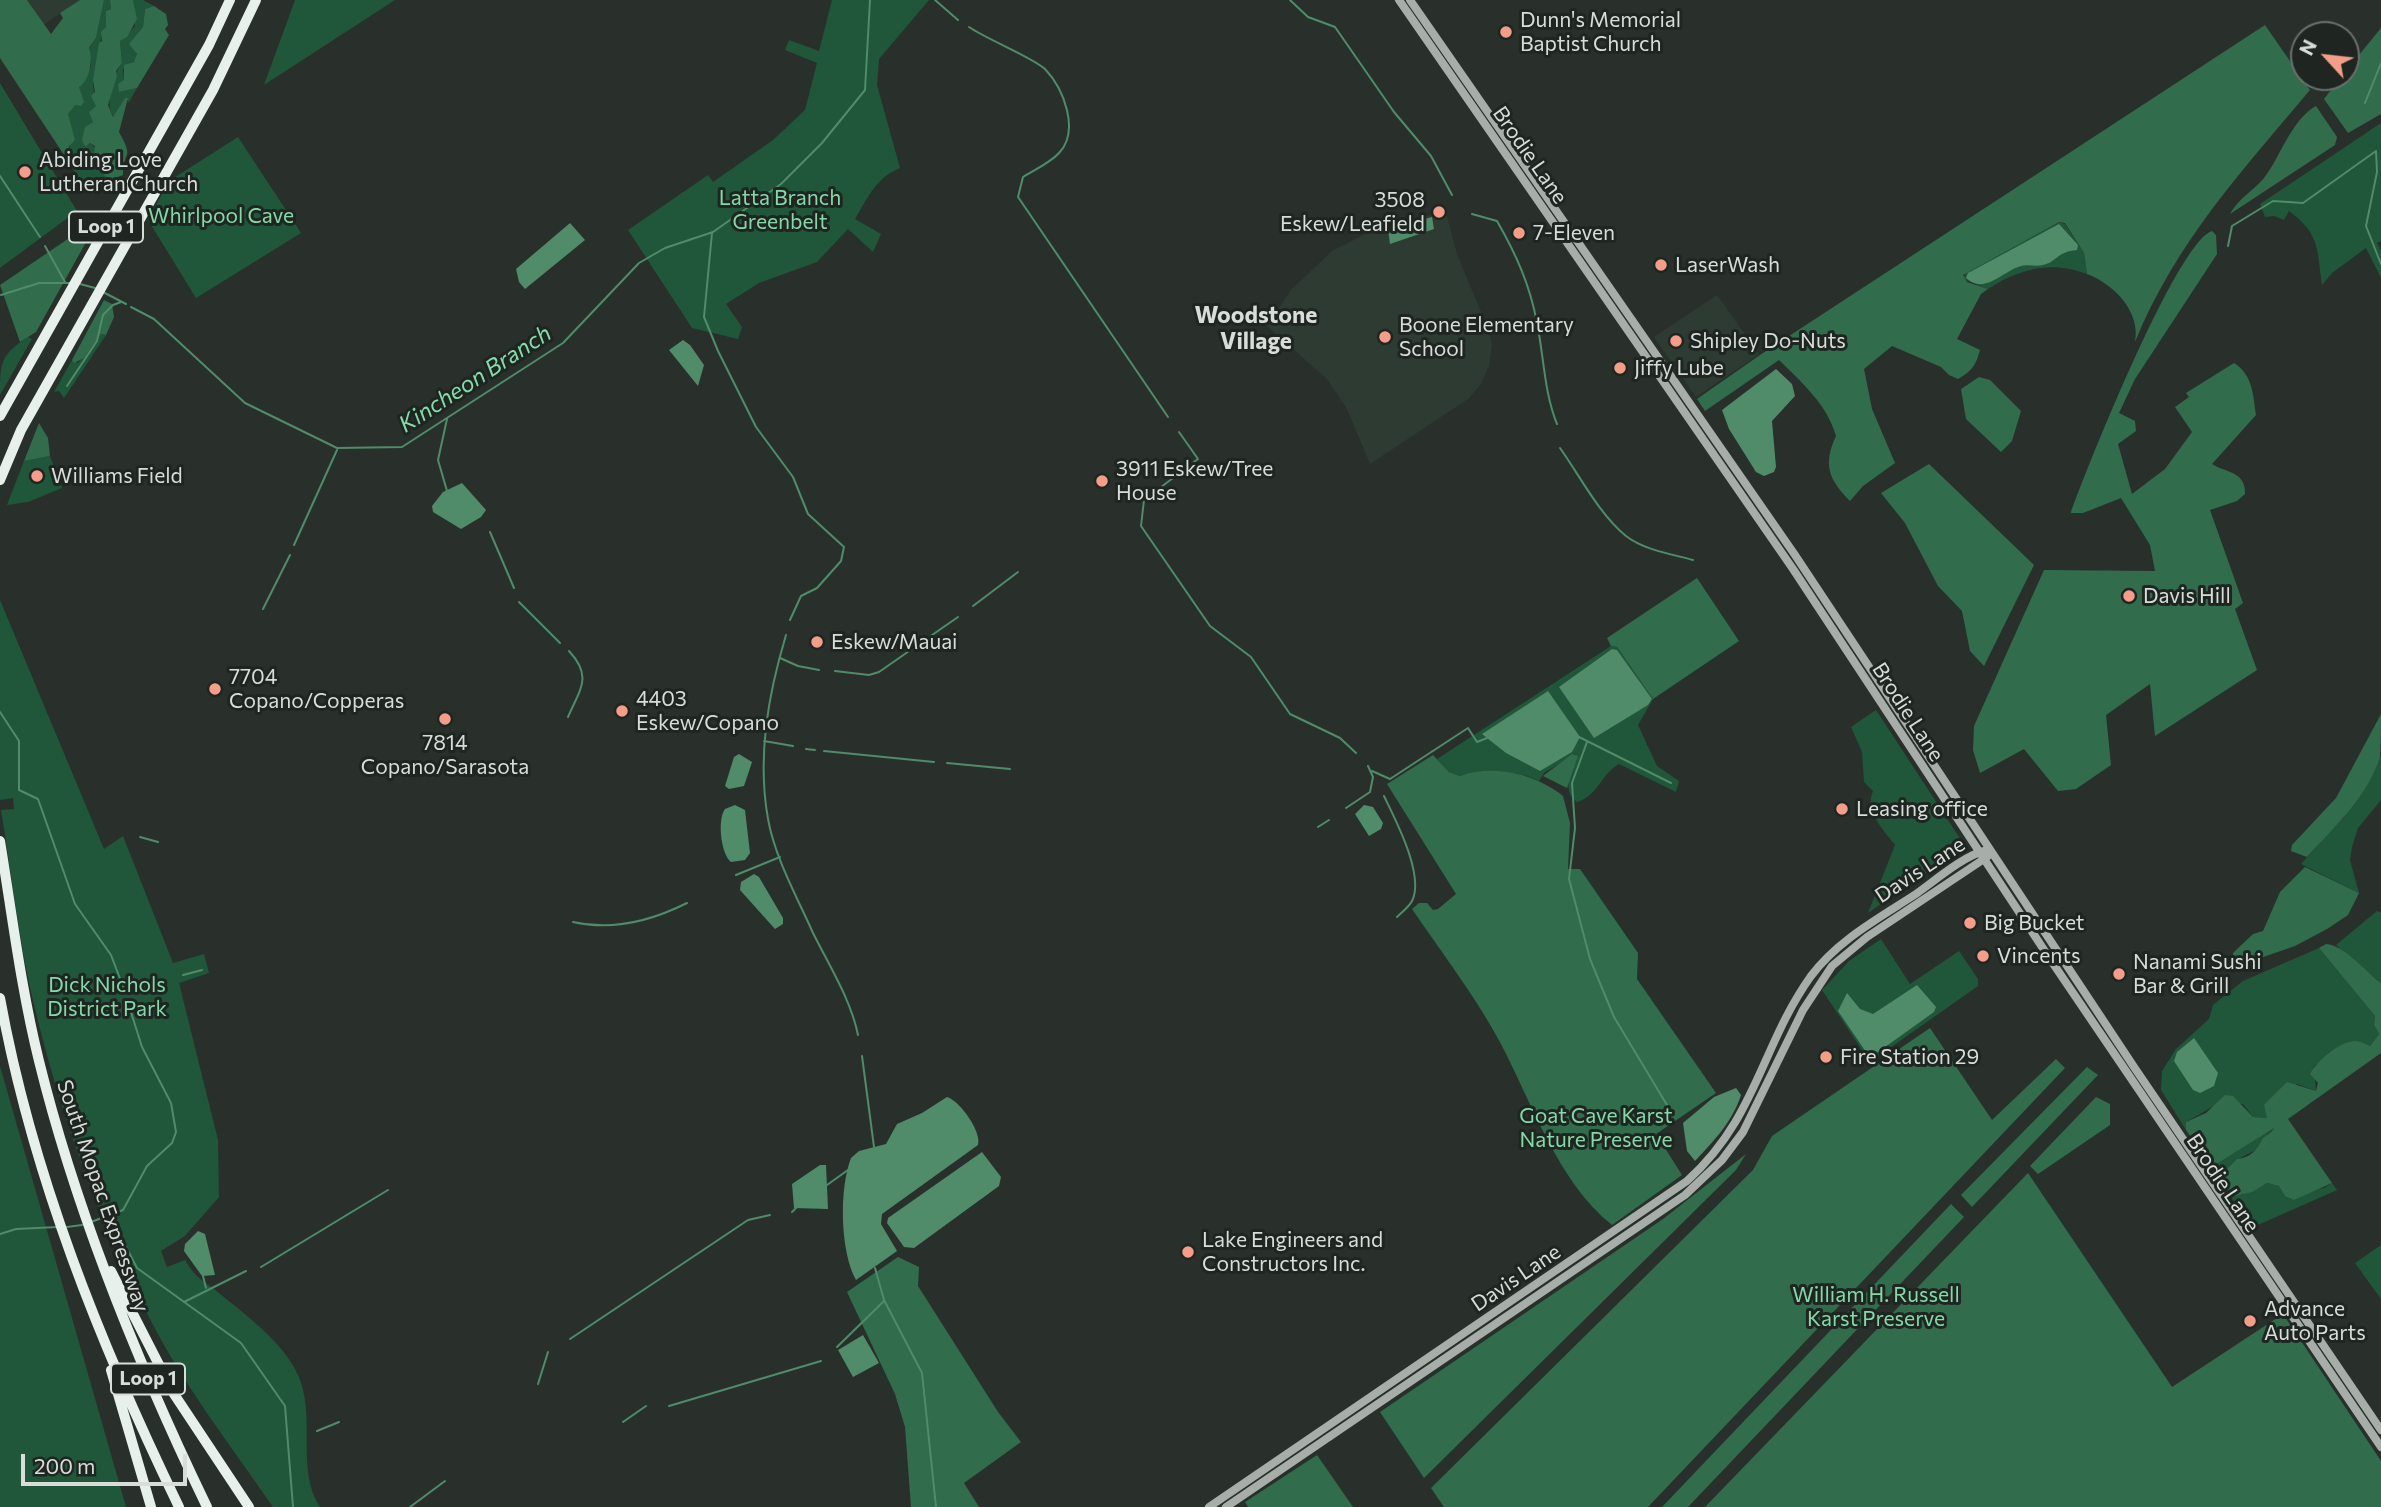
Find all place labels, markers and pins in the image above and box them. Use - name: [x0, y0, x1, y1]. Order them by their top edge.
- place label: Dunn's Memorial Baptist Church: [1520, 7, 1681, 57]
- marker: Dunn's Memorial Baptist Church: [1498, 24, 1514, 40]
- place label: Abiding Love Lutheran Church: [39, 147, 198, 197]
- marker: Abiding Love Lutheran Church: [17, 164, 33, 180]
- place label: 3508 Eskew/Leafield: [1280, 187, 1425, 237]
- marker: 3508 Eskew/Leafield: [1431, 204, 1447, 220]
- place label: 7-Eleven: [1533, 220, 1615, 246]
- marker: 7-Eleven: [1511, 225, 1527, 241]
- place label: LaserWash: [1675, 252, 1780, 278]
- marker: LaserWash: [1653, 257, 1669, 273]
- place label: Boone Elementary School: [1399, 312, 1574, 362]
- place label: Shipley Do-Nuts: [1690, 328, 1846, 354]
- marker: Boone Elementary School: [1377, 329, 1393, 345]
- marker: Shipley Do-Nuts: [1668, 333, 1684, 349]
- place label: Jiffy Lube: [1634, 355, 1724, 381]
- marker: Jiffy Lube: [1612, 360, 1628, 376]
- place label: 3911 Eskew/Tree House: [1116, 456, 1273, 506]
- place label: Williams Field: [51, 463, 183, 489]
- marker: Williams Field: [29, 468, 45, 484]
- marker: 3911 Eskew/Tree House: [1094, 473, 1110, 489]
- place label: Davis Hill: [2143, 583, 2231, 609]
- marker: Davis Hill: [2121, 588, 2137, 604]
- place label: Eskew/Mauai: [831, 629, 958, 655]
- marker: Eskew/Mauai: [809, 634, 825, 650]
- place label: 7704 Copano/Copperas: [229, 664, 404, 714]
- marker: 7704 Copano/Copperas: [207, 681, 223, 697]
- place label: 4403 Eskew/Copano: [636, 686, 779, 736]
- marker: 4403 Eskew/Copano: [614, 703, 630, 719]
- marker: 7814 Copano/Sarasota: [437, 711, 453, 727]
- place label: 7814 Copano/Sarasota: [361, 730, 529, 780]
- place label: Leasing office: [1856, 796, 1988, 822]
- marker: Leasing office: [1834, 801, 1850, 817]
- place label: Big Bucket: [1984, 910, 2084, 936]
- marker: Big Bucket: [1962, 915, 1978, 931]
- place label: Vincents: [1997, 943, 2081, 969]
- marker: Vincents: [1975, 948, 1991, 964]
- place label: Nanami Sushi Bar & Grill: [2133, 949, 2262, 999]
- marker: Nanami Sushi Bar & Grill: [2111, 966, 2127, 982]
- place label: Fire Station 29: [1840, 1044, 1979, 1070]
- marker: Fire Station 29: [1818, 1049, 1834, 1065]
- place label: Lake Engineers and Constructors Inc.: [1202, 1227, 1383, 1277]
- marker: Lake Engineers and Constructors Inc.: [1180, 1244, 1196, 1260]
- place label: Advance Auto Parts: [2264, 1296, 2366, 1346]
- marker: Advance Auto Parts: [2242, 1313, 2258, 1329]

